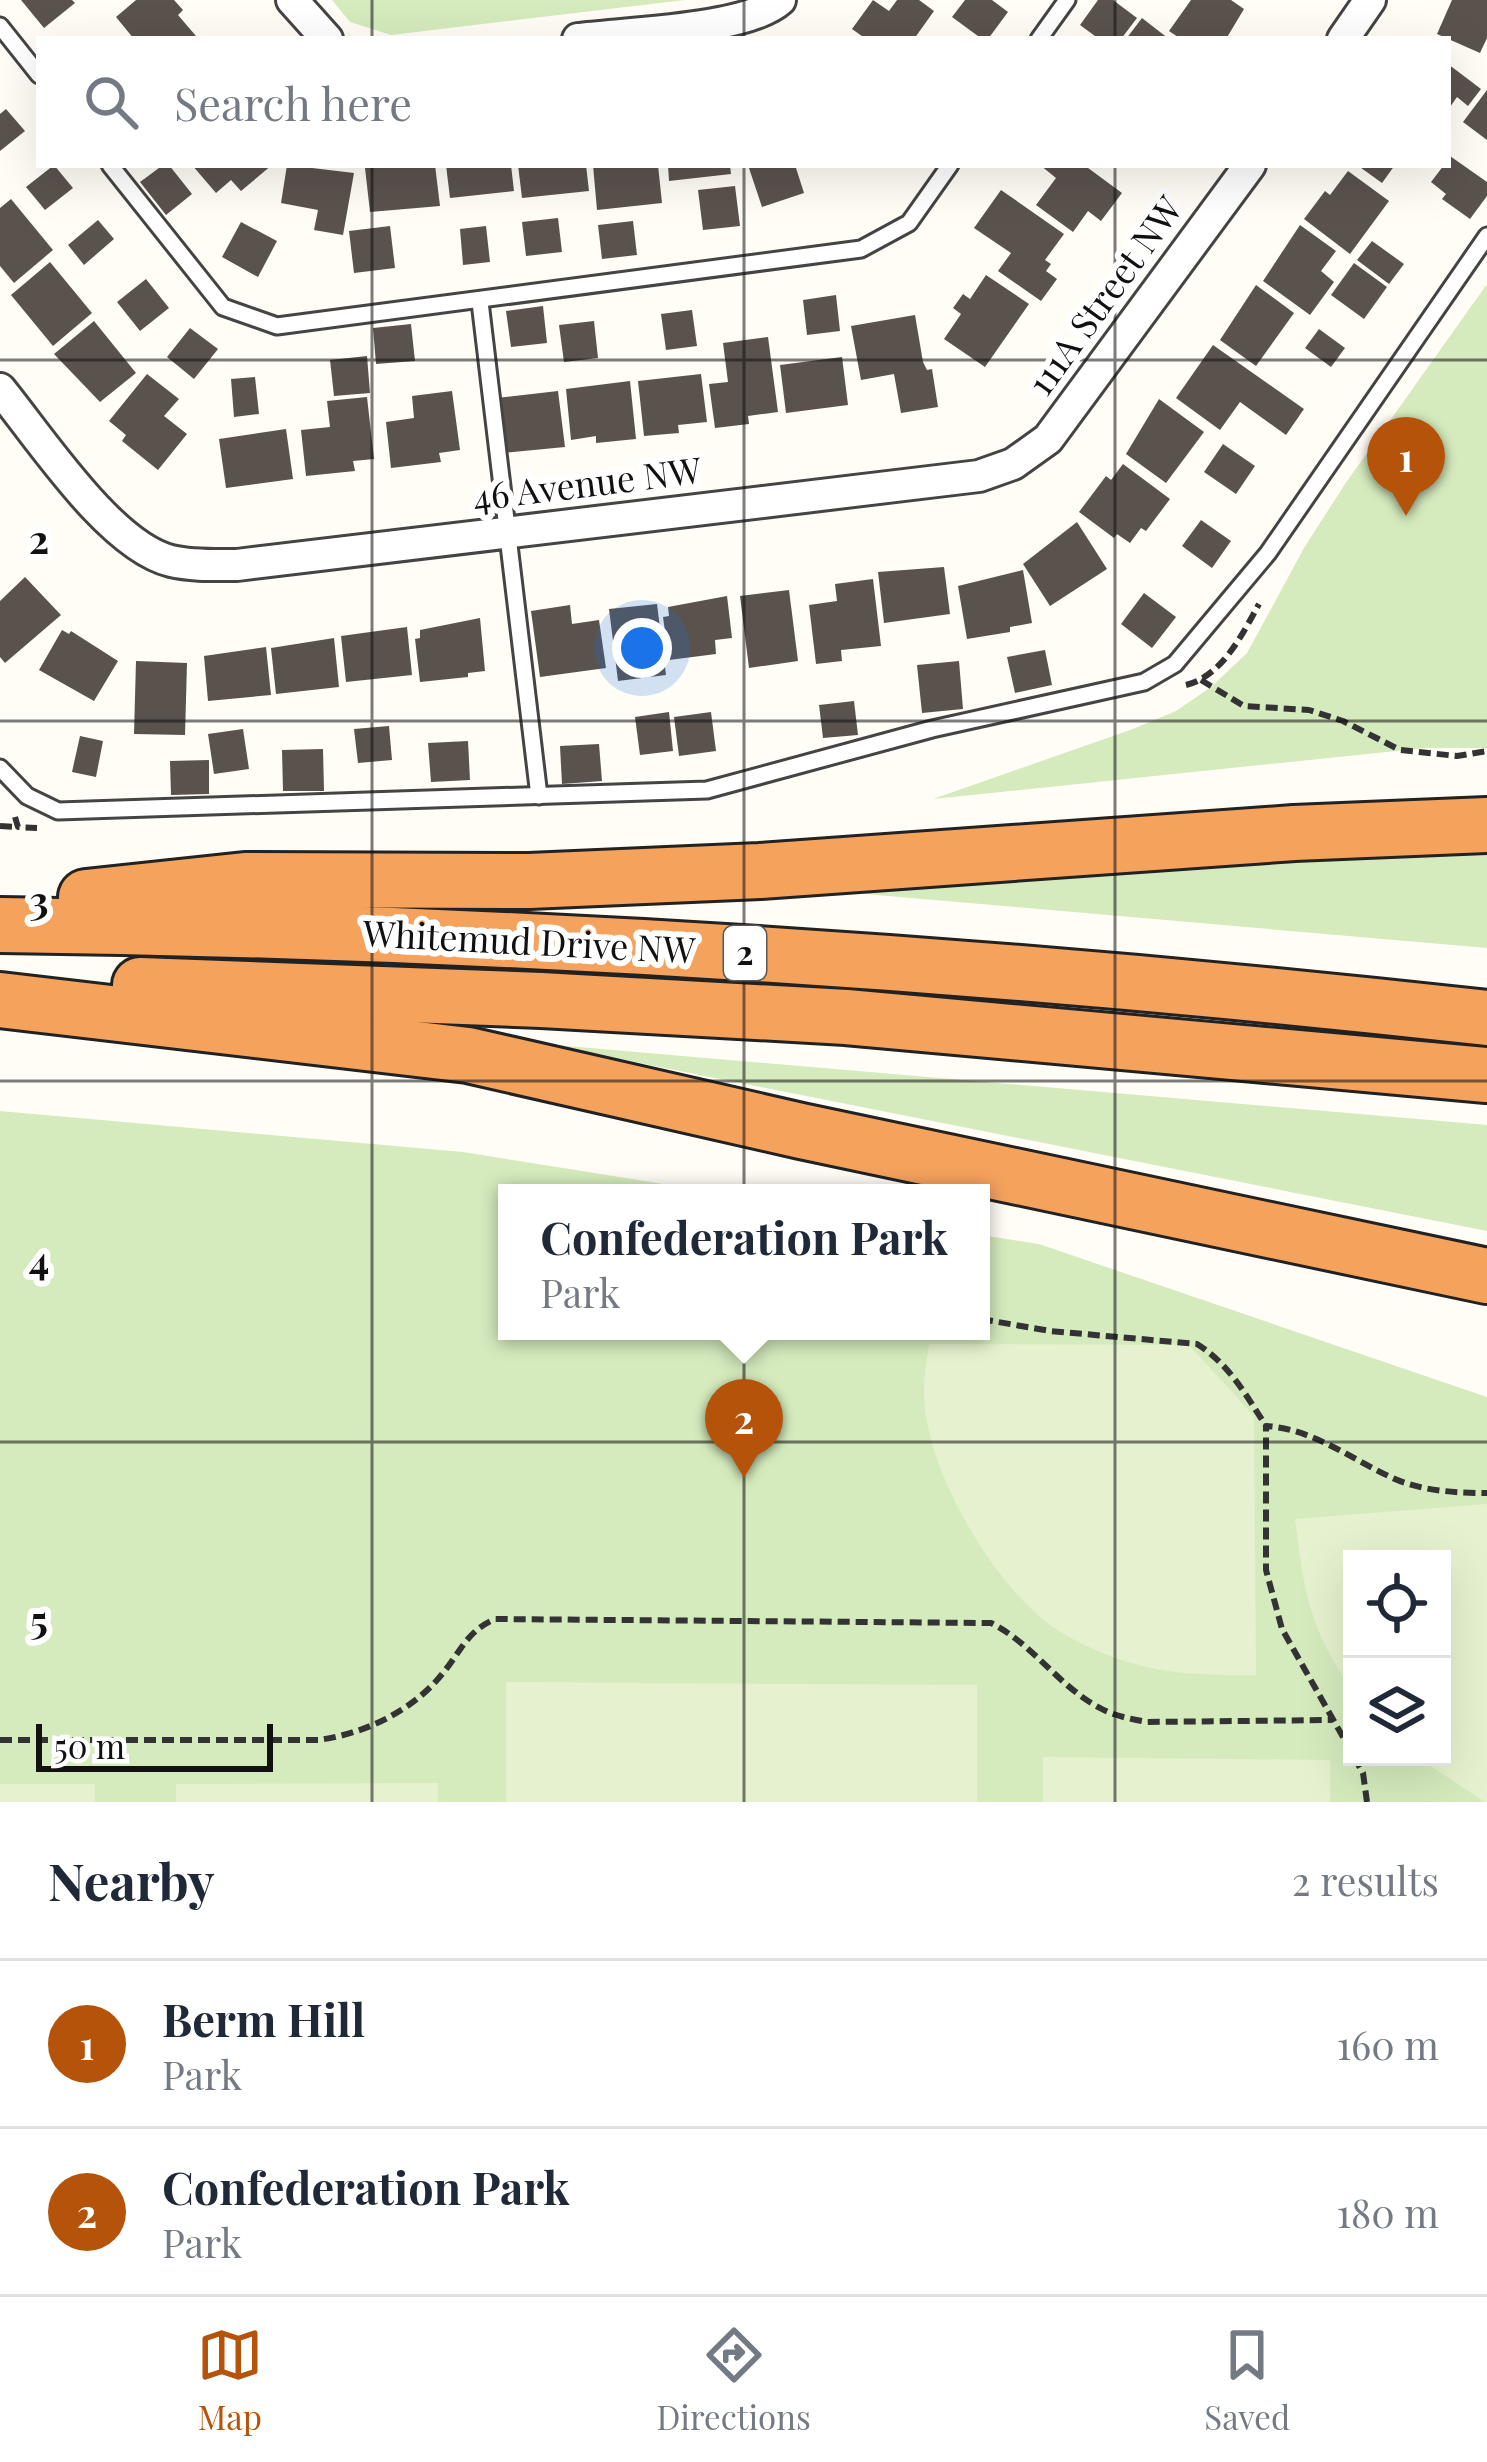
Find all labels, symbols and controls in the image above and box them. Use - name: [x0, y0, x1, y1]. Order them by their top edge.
- search box: [36, 36, 1451, 168]
- icon: search: [78, 69, 144, 135]
- text: Search here: [174, 72, 412, 132]
- street label: 111A Street NW: [1015, 185, 1192, 404]
- pin: 1: [1367, 417, 1445, 516]
- street label: 46 Avenue NW: [470, 444, 704, 520]
- text: 2: [29, 512, 49, 564]
- your location: [612, 618, 672, 678]
- text: 3: [29, 873, 49, 925]
- street label: Whitemud Drive NW: [361, 907, 697, 973]
- road number: 2: [724, 926, 766, 980]
- popup: [498, 1184, 990, 1340]
- text: Confederation Park: [540, 1206, 948, 1266]
- text: 4: [29, 1233, 49, 1285]
- text: Park: [540, 1266, 620, 1318]
- pin: 2: [705, 1379, 783, 1478]
- map controls: [1343, 1550, 1451, 1766]
- button: locate: [1343, 1550, 1451, 1658]
- text: 5: [30, 1593, 48, 1645]
- button: layers: [1343, 1658, 1451, 1766]
- scale bar: [36, 1718, 273, 1771]
- text: 50 m: [54, 1723, 125, 1767]
- text: Nearby: [48, 1846, 214, 1914]
- text: 2 results: [1292, 1854, 1439, 1906]
- text: Berm Hill: [162, 1988, 365, 2048]
- text: 1: [80, 2018, 94, 2070]
- text: 160 m: [1337, 2018, 1439, 2070]
- text: Park: [162, 2048, 242, 2100]
- text: Confederation Park: [162, 2156, 569, 2216]
- text: 2: [77, 2186, 97, 2238]
- text: 180 m: [1337, 2186, 1439, 2238]
- text: Park: [162, 2216, 242, 2268]
- tab: Map: [197, 2322, 263, 2438]
- tab: Directions: [656, 2322, 811, 2438]
- tab: Saved: [1204, 2322, 1290, 2438]

